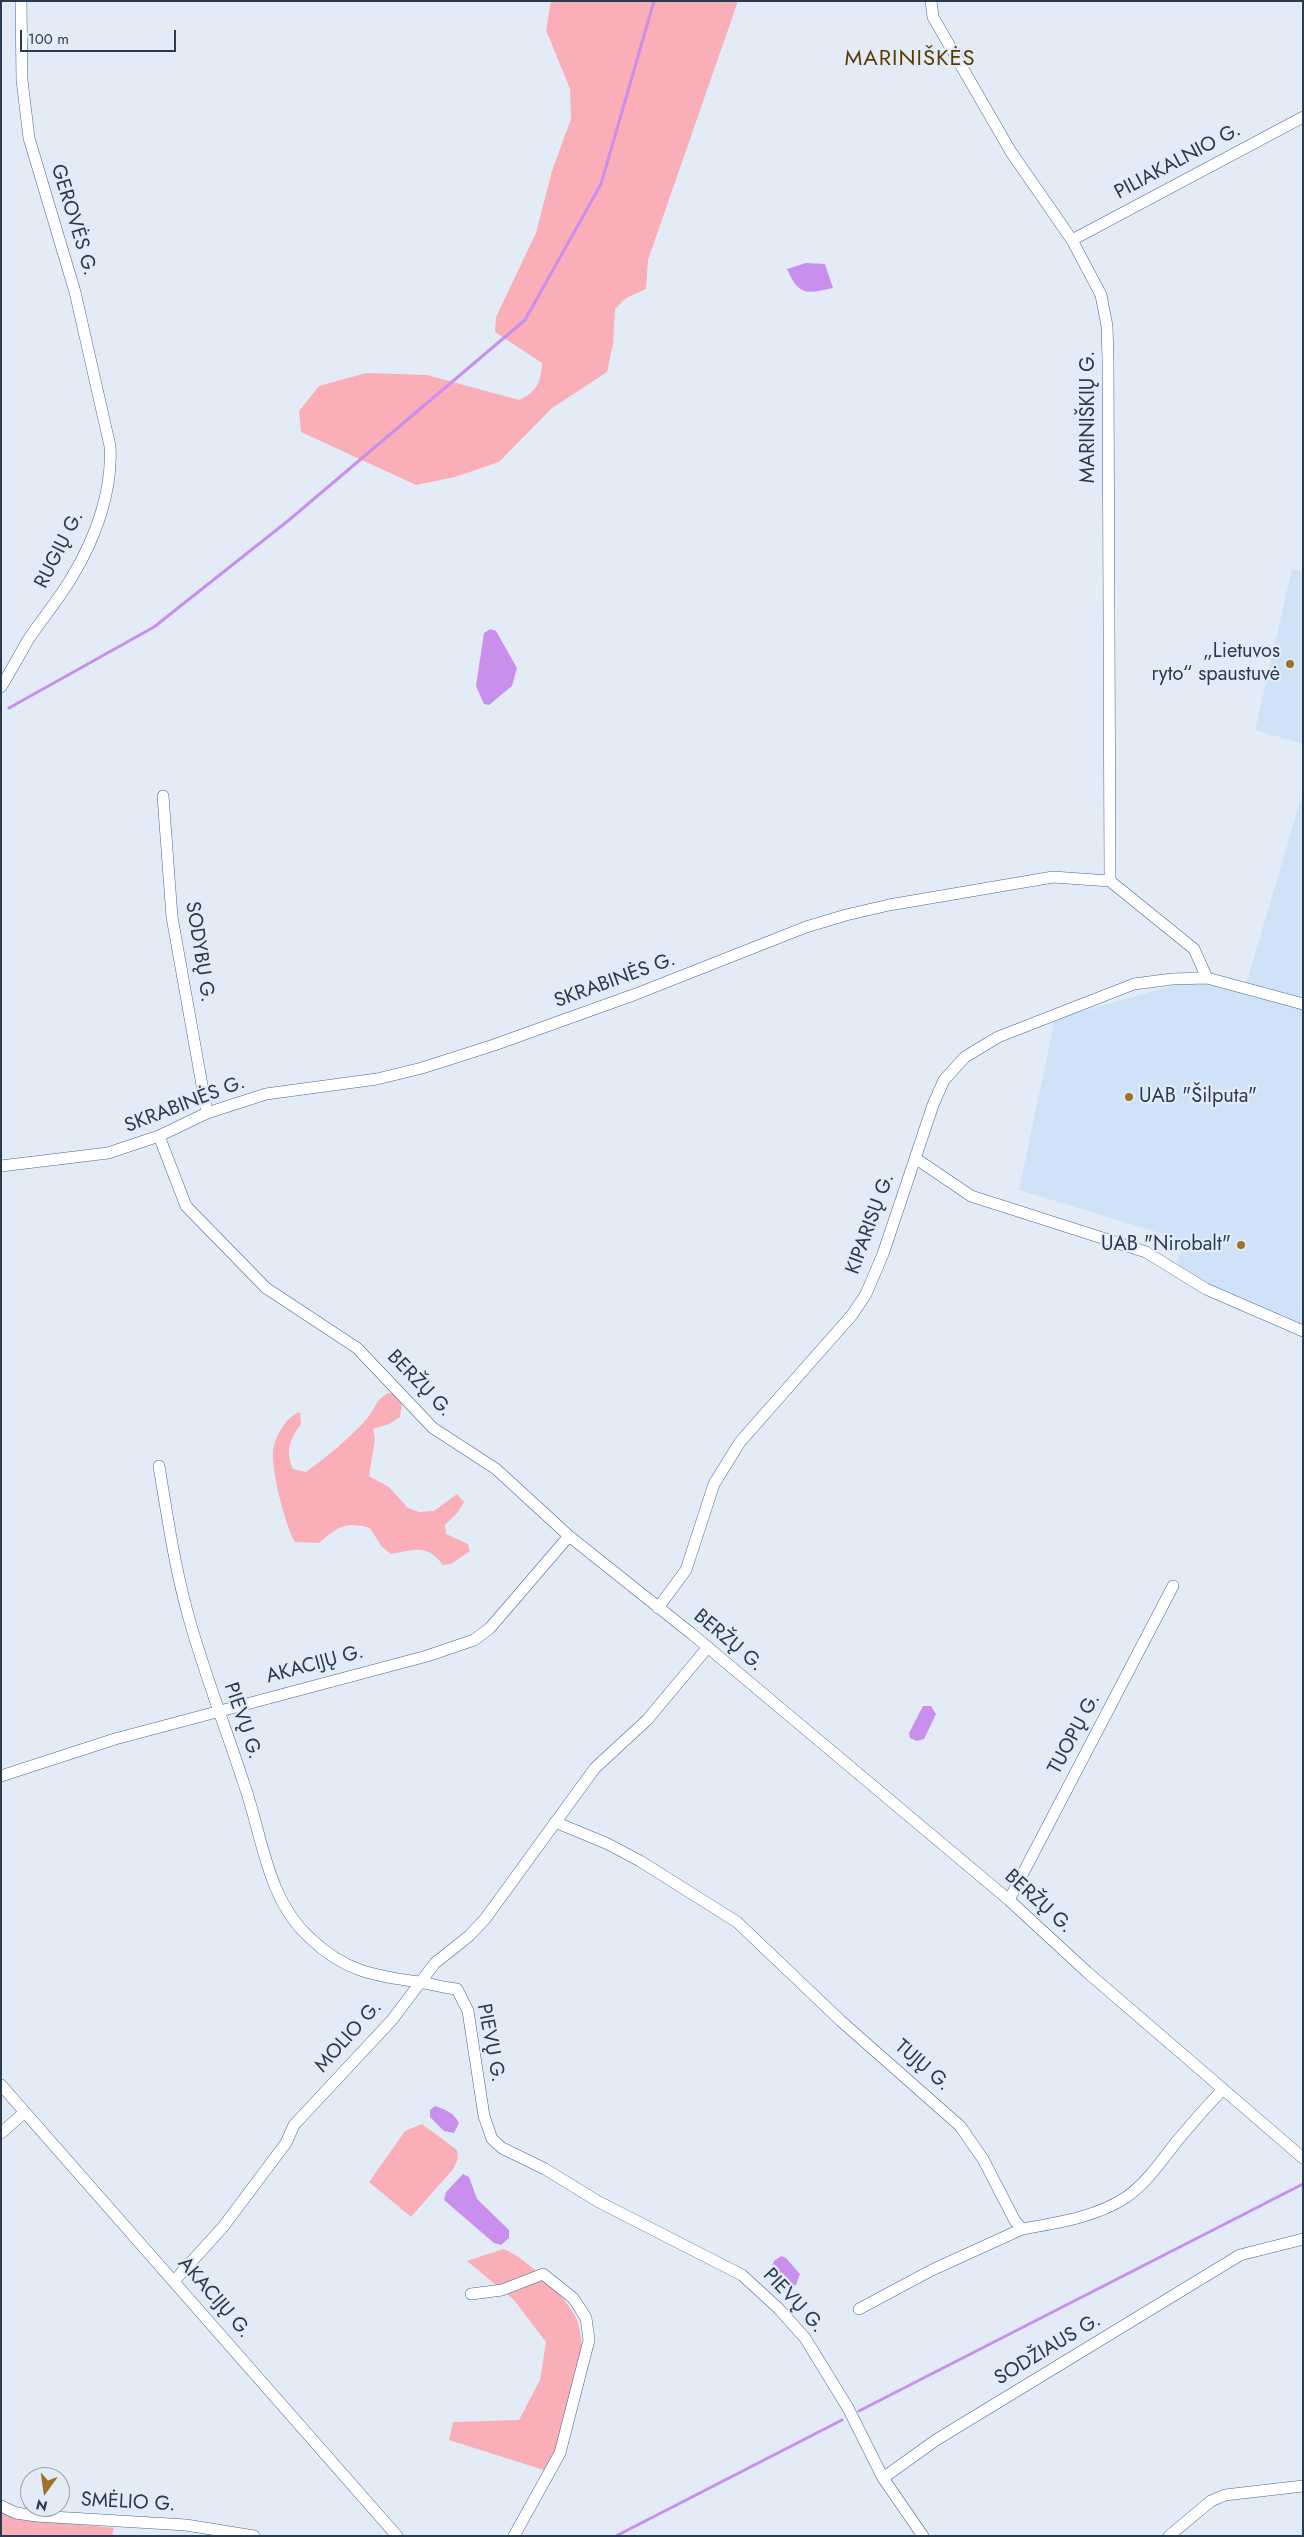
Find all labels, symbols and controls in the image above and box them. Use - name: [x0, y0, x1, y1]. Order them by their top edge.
- scale bar: [22, 20, 179, 52]
- text: 100 m: [28, 28, 69, 50]
- district label: MARINIŠKĖS: [843, 47, 977, 73]
- street label: PILIAKALNIO G.: [1111, 119, 1245, 205]
- street label: GEROVĖS G.: [45, 162, 101, 278]
- street label: MARINIŠKIŲ G.: [1077, 351, 1101, 483]
- street label: RUGIŲ G.: [30, 507, 90, 593]
- place label: „Lietuvos ryto“ spaustuvė: [1151, 640, 1280, 687]
- marker: „Lietuvos ryto“ spaustuvė: [1284, 658, 1296, 670]
- street label: SODYBŲ G.: [179, 900, 219, 1004]
- street label: SKRABINĖS G.: [551, 948, 679, 1014]
- street label: SKRABINĖS G.: [121, 1071, 249, 1139]
- place label: UAB "Šilputa": [1139, 1085, 1257, 1109]
- marker: UAB "Šilputa": [1123, 1091, 1135, 1103]
- street label: KIPARISŲ G.: [842, 1170, 900, 1278]
- place label: UAB "Nirobalt": [1101, 1233, 1231, 1257]
- marker: UAB "Nirobalt": [1235, 1239, 1247, 1251]
- street label: BERŽŲ G.: [381, 1346, 457, 1422]
- street label: BERŽŲ G.: [688, 1605, 768, 1677]
- street label: AKACIJŲ G.: [264, 1640, 366, 1690]
- street label: PIEVŲ G.: [218, 1680, 266, 1762]
- street label: TUOPŲ G.: [1044, 1690, 1106, 1778]
- street label: BERŽŲ G.: [999, 1865, 1077, 1939]
- street label: MOLIO G.: [310, 1996, 388, 2078]
- street label: PIEVŲ G.: [471, 2002, 509, 2084]
- street label: TUJŲ G.: [889, 2035, 955, 2097]
- street label: AKACIJŲ G.: [172, 2252, 256, 2344]
- street label: PIEVŲ G.: [757, 2264, 829, 2338]
- street label: SODŽIAUS G.: [991, 2309, 1105, 2391]
- north arrow: [20, 2467, 70, 2517]
- street label: SMĖLIO G.: [80, 2489, 176, 2517]
- text: N: [34, 2495, 49, 2517]

